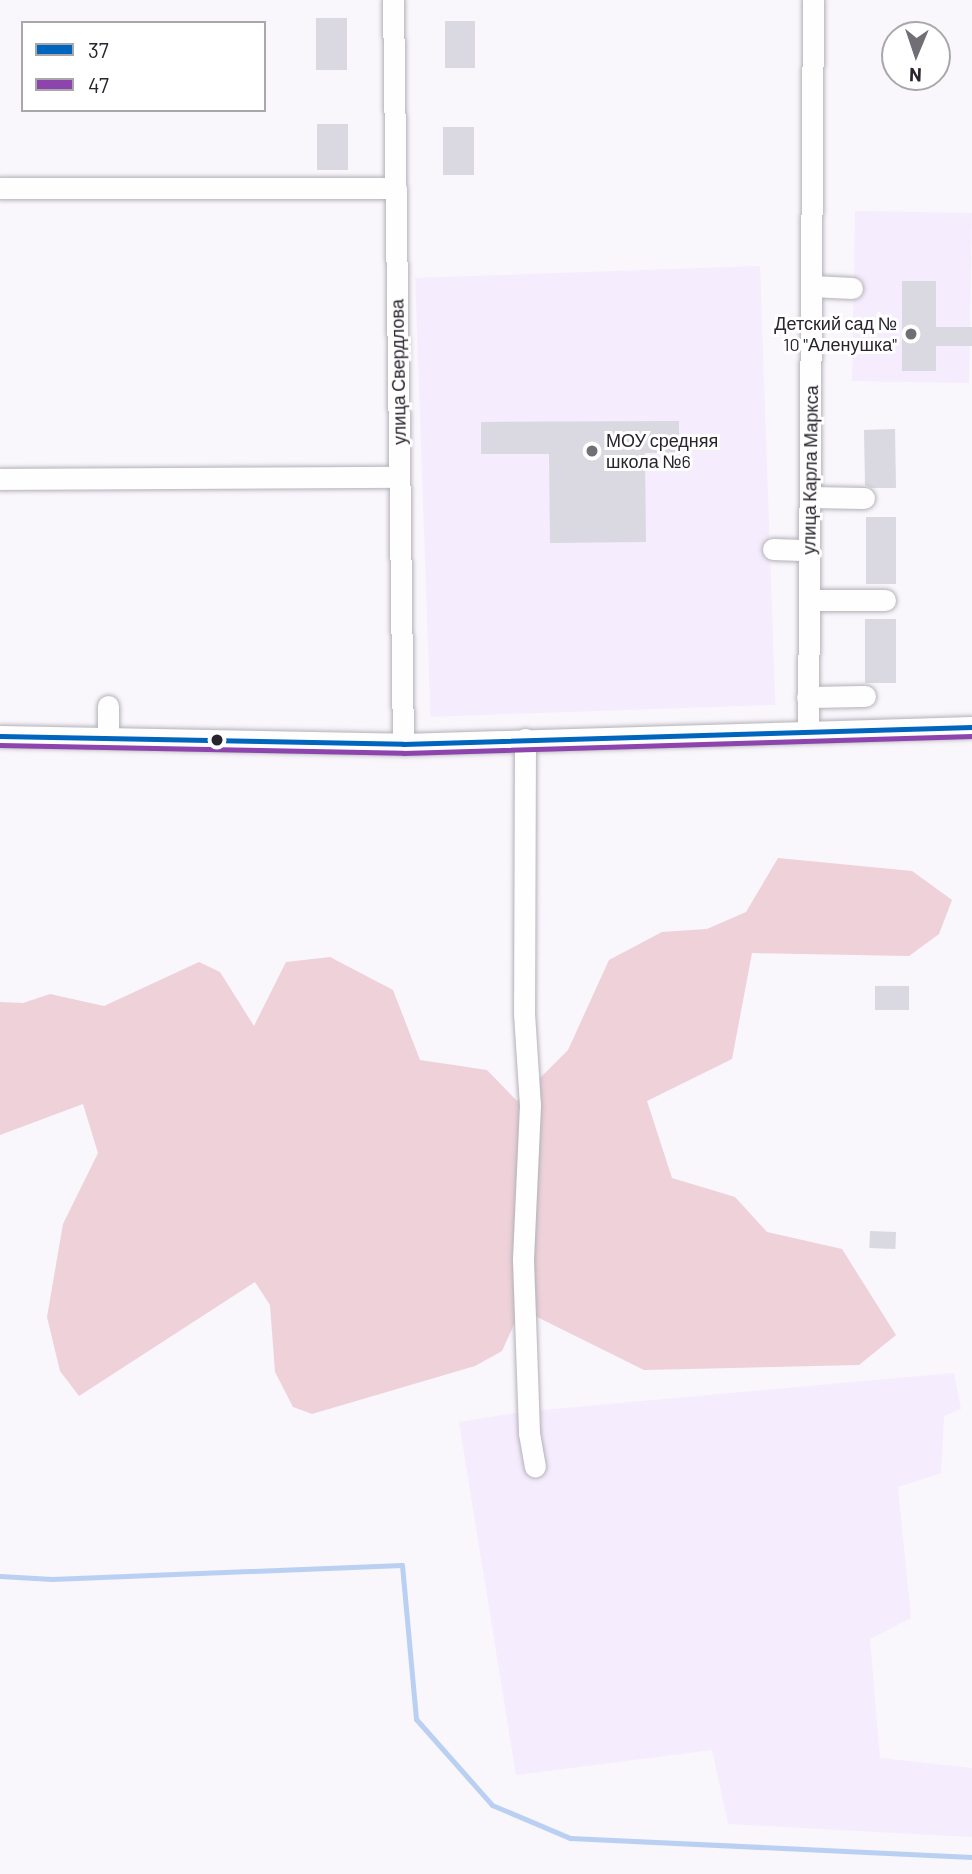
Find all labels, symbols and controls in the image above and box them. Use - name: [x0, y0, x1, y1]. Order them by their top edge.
- legend: [21, 21, 266, 112]
- north arrow: [881, 21, 951, 91]
- text: 37: [88, 37, 109, 62]
- text: N: [909, 64, 922, 87]
- text: 47: [88, 72, 109, 97]
- street label: улица Свердлова: [386, 299, 410, 445]
- place label: Детский сад № 10 "Аленушка": [774, 313, 897, 356]
- marker: Детский сад № 10 "Аленушка": [903, 326, 919, 342]
- street label: улица Карла Маркса: [798, 385, 822, 555]
- place label: МОУ средняя школа №6: [606, 430, 718, 472]
- marker: МОУ средняя школа №6: [584, 443, 600, 459]
- unlabelled marker: [210, 733, 224, 747]

